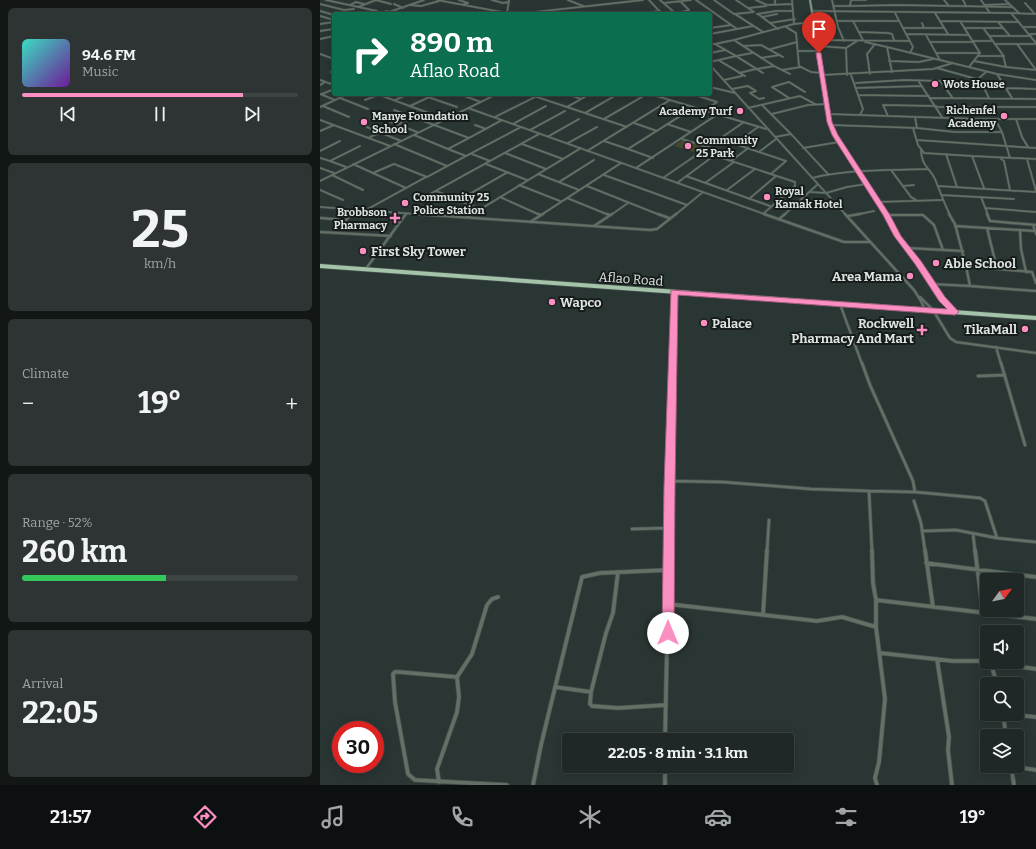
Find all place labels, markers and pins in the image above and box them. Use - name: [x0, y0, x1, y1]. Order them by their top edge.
- pin: [802, 12, 836, 53]
- place label: Wots House: [943, 78, 1005, 91]
- marker: Wots House: [930, 79, 940, 89]
- place label: Richenfel Academy: [946, 104, 997, 130]
- place label: Academy Turf: [659, 105, 733, 118]
- marker: Academy Turf: [735, 106, 745, 116]
- place label: Manye Foundation School: [372, 110, 468, 136]
- marker: Richenfel Academy: [999, 111, 1009, 121]
- marker: Manye Foundation School: [359, 117, 369, 127]
- place label: Community 25 Park: [696, 134, 759, 160]
- marker: Community 25 Park: [683, 141, 693, 151]
- place label: Royal Kamak Hotel: [775, 185, 843, 211]
- place label: Community 25 Police Station: [413, 191, 489, 217]
- marker: Royal Kamak Hotel: [762, 192, 772, 202]
- marker: Community 25 Police Station: [400, 198, 410, 208]
- place label: Brobbson Pharmacy: [334, 206, 388, 232]
- marker: Brobbson Pharmacy: [390, 213, 400, 223]
- place label: First Sky Tower: [371, 244, 466, 259]
- marker: First Sky Tower: [358, 246, 368, 256]
- place label: Able School: [944, 256, 1016, 271]
- marker: Able School: [931, 258, 941, 268]
- place label: Area Mama: [832, 269, 903, 284]
- marker: Area Mama: [905, 271, 915, 281]
- place label: Wapco: [560, 295, 602, 310]
- marker: Wapco: [547, 297, 557, 307]
- place label: Palace: [712, 316, 752, 331]
- place label: Rockwell Pharmacy And Mart: [791, 316, 914, 346]
- marker: Palace: [699, 318, 709, 328]
- place label: TikaMall: [964, 322, 1017, 337]
- marker: TikaMall: [1020, 324, 1030, 334]
- marker: Rockwell Pharmacy And Mart: [917, 325, 927, 335]

